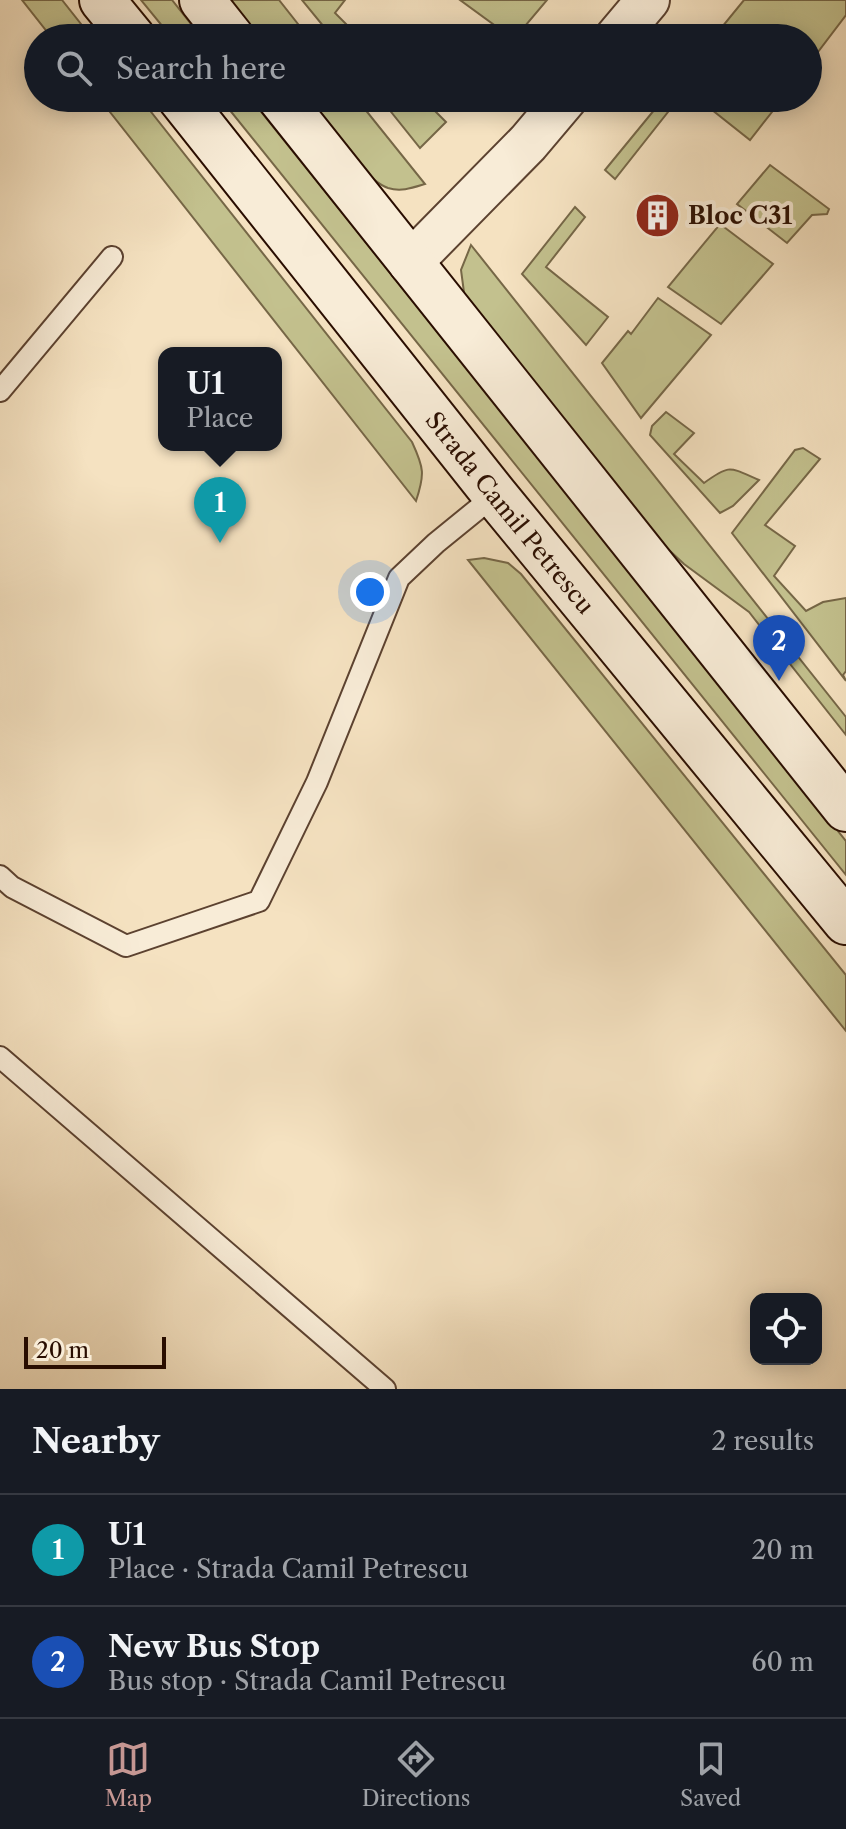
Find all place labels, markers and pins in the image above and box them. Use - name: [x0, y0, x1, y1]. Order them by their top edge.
- building icon: Bloc C31: [633, 191, 681, 239]
- place label: Bloc C31: [688, 201, 793, 230]
- pin: 1: [194, 477, 246, 543]
- pin: 2: [753, 615, 805, 681]

